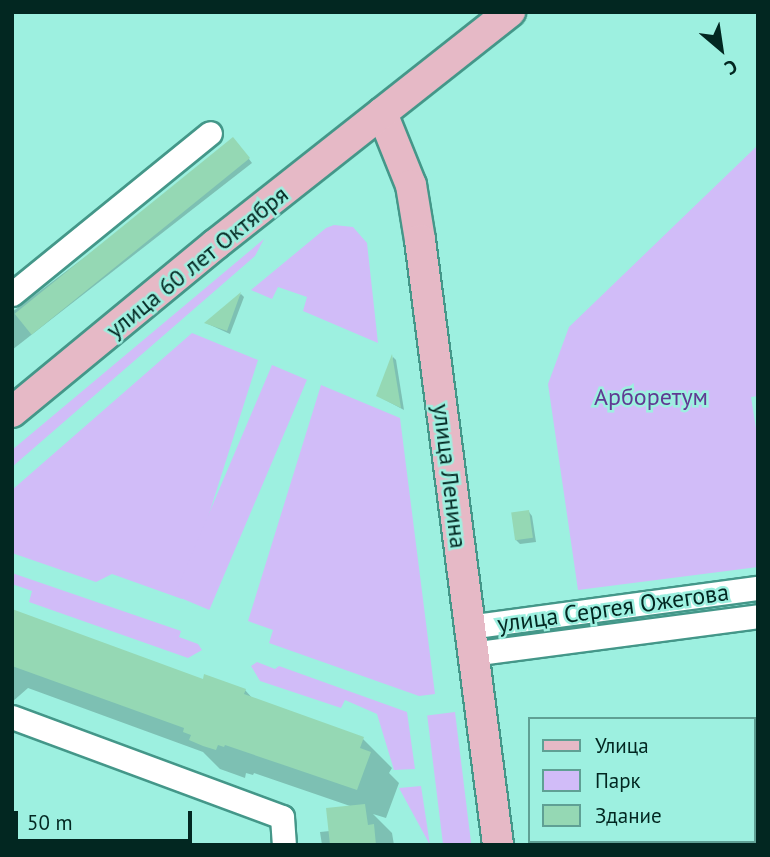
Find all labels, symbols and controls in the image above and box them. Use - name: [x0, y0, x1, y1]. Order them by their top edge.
- north arrow: [686, 14, 756, 84]
- text: С: [721, 54, 742, 80]
- street label: улица 60 лет Октября: [100, 180, 294, 344]
- park label: Арборетум: [594, 383, 708, 411]
- street label: улица Ленина: [427, 402, 473, 550]
- street label: улица Сергея Ожегова: [495, 577, 731, 639]
- legend: [528, 717, 756, 843]
- text: Улица: [595, 732, 649, 759]
- text: Парк: [595, 767, 641, 794]
- scale bar: [18, 798, 196, 842]
- text: Здание: [595, 802, 662, 829]
- text: 50 m: [27, 809, 73, 836]

